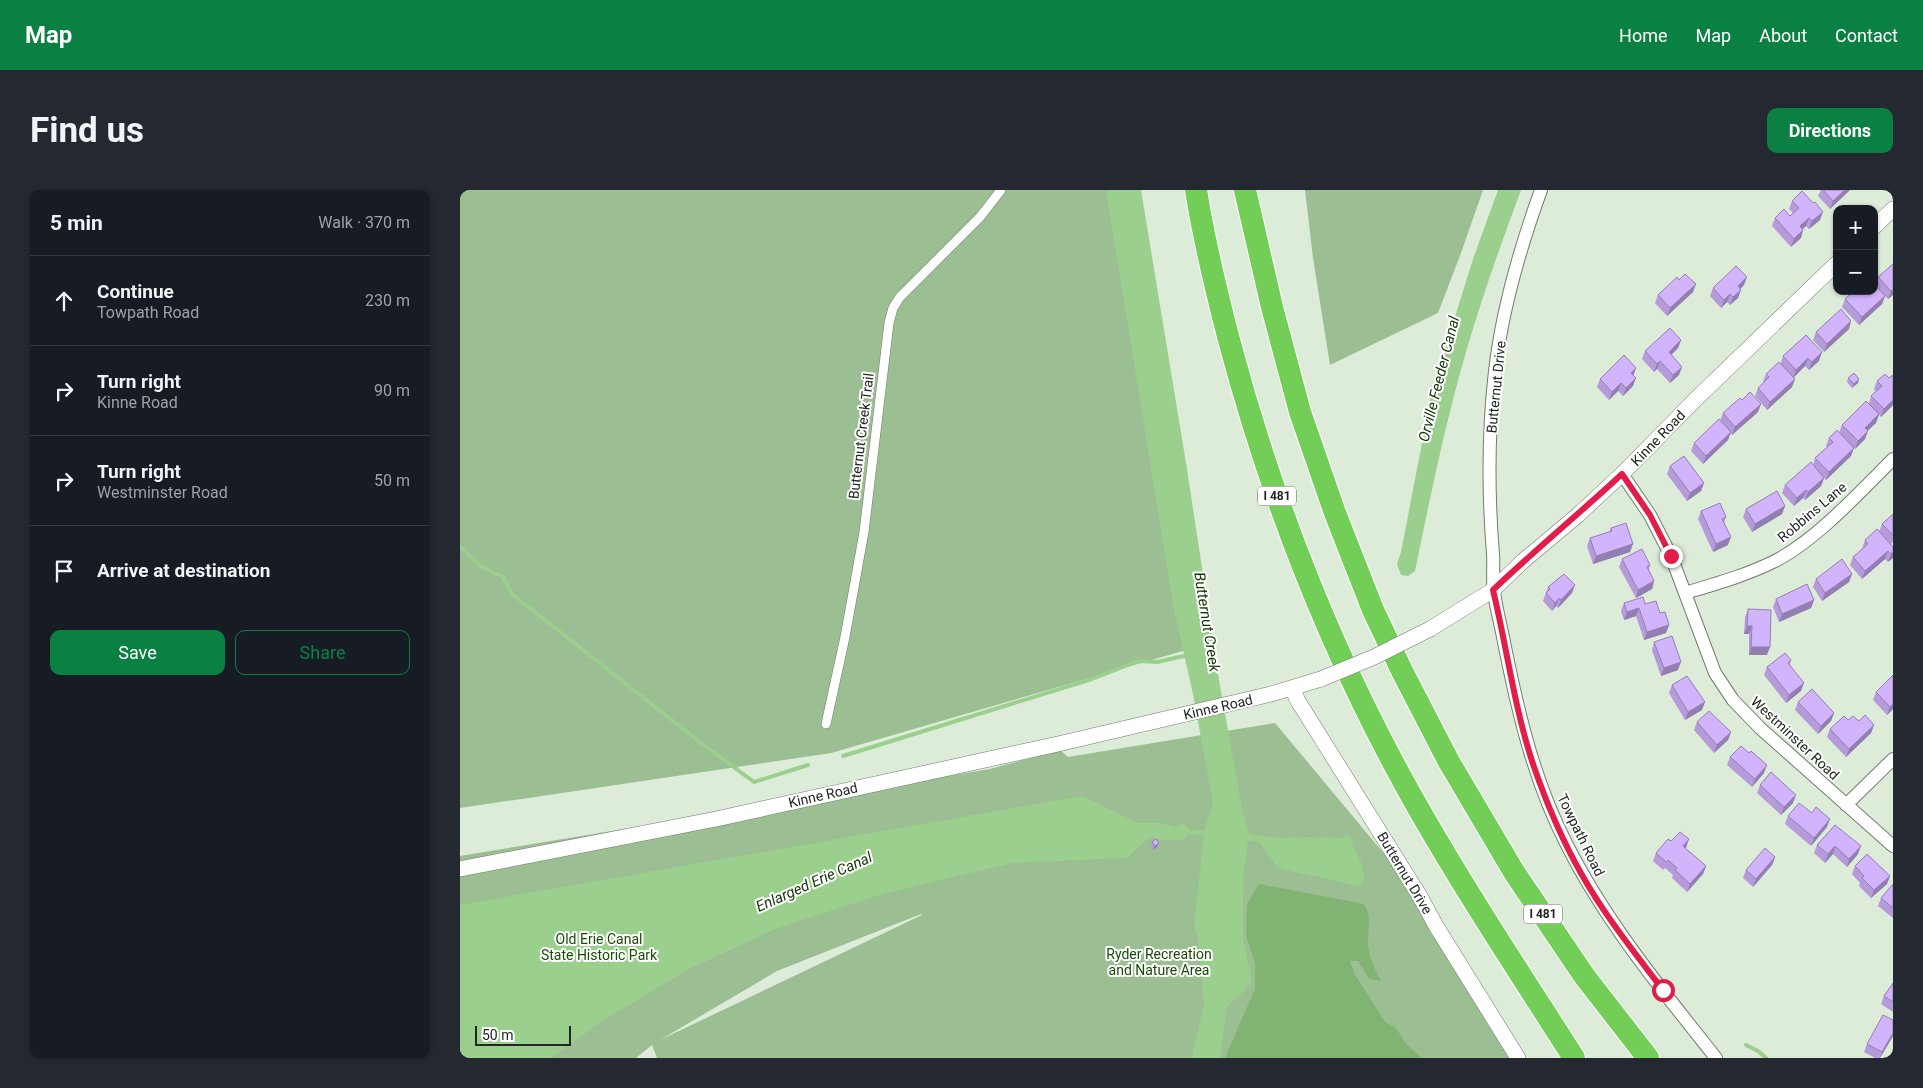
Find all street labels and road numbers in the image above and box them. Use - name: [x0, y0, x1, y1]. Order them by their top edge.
- street label: Butternut Drive: [1483, 340, 1509, 434]
- street label: Butternut Creek Trail: [845, 372, 877, 500]
- street label: Kinne Road: [1628, 407, 1688, 469]
- street label: Robbins Lane: [1774, 479, 1850, 545]
- road number: I 481: [1258, 486, 1296, 506]
- street label: Kinne Road: [1182, 691, 1254, 723]
- street label: Westminster Road: [1748, 693, 1842, 783]
- street label: Kinne Road: [787, 779, 859, 811]
- street label: Towpath Road: [1554, 791, 1608, 879]
- street label: Butternut Drive: [1374, 829, 1436, 917]
- road number: I 481: [1524, 904, 1562, 924]

